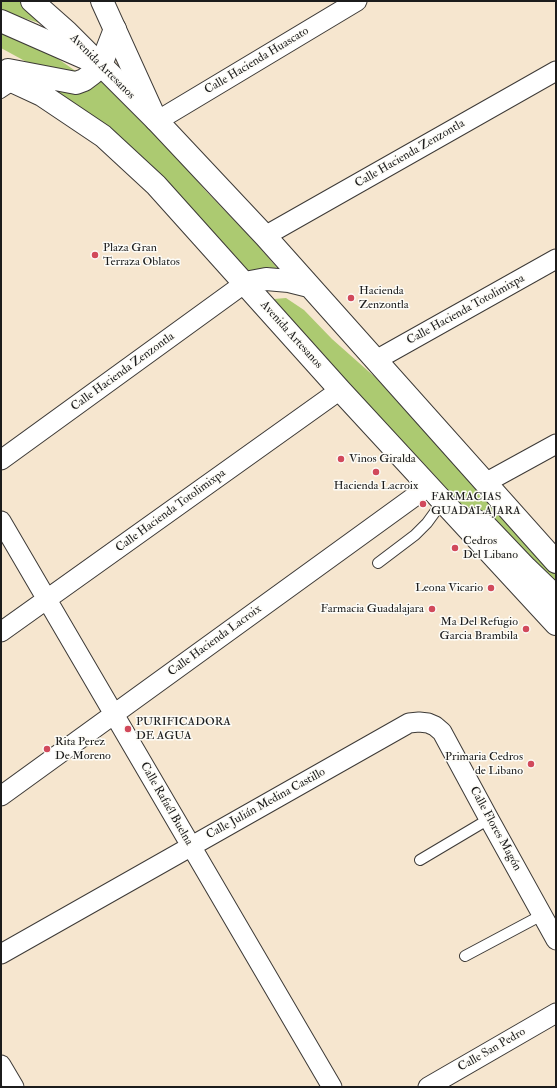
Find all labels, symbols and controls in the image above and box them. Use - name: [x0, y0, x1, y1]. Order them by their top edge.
- street label: Calle Hacienda Huascato: [202, 24, 312, 98]
- street label: Avenida Artesanos: [66, 31, 138, 103]
- street label: Calle Hacienda Zenzontla: [353, 117, 467, 191]
- place label: Plaza Gran Terraza Oblatos: [103, 241, 180, 269]
- marker: Plaza Gran Terraza Oblatos: [90, 250, 100, 260]
- street label: Calle Hacienda Totolimixpa: [405, 272, 527, 348]
- place label: Hacienda Zenzontla: [359, 284, 409, 312]
- marker: Hacienda Zenzontla: [346, 293, 356, 303]
- street label: Avenida Artesanos: [257, 298, 325, 372]
- street label: Calle Hacienda Zenzontla: [68, 330, 178, 414]
- place label: Vinos Giralda: [349, 452, 416, 466]
- marker: Vinos Giralda: [336, 454, 346, 464]
- street label: Calle Hacienda Totolimixpa: [113, 466, 229, 556]
- marker: Hacienda Lacroix: [371, 467, 381, 477]
- place label: Hacienda Lacroix: [334, 479, 418, 493]
- place label: FARMACIAS GUADALAJARA: [431, 490, 521, 518]
- marker: FARMACIAS GUADALAJARA: [418, 499, 428, 509]
- place label: Cedros Del Libano: [463, 534, 518, 562]
- marker: Cedros Del Libano: [450, 543, 460, 553]
- place label: Leona Vicario: [415, 581, 483, 595]
- marker: Leona Vicario: [486, 583, 496, 593]
- street label: Calle Hacienda Lacroix: [166, 602, 264, 680]
- place label: Farmacia Guadalajara: [320, 602, 424, 616]
- marker: Farmacia Guadalajara: [427, 604, 437, 614]
- place label: Ma Del Refugio Garcia Brambila: [440, 615, 518, 643]
- marker: Ma Del Refugio Garcia Brambila: [521, 624, 531, 634]
- place label: PURIFICADORA DE AGUA: [136, 715, 231, 743]
- marker: PURIFICADORA DE AGUA: [123, 724, 133, 734]
- place label: Rita Perez De Moreno: [55, 735, 111, 763]
- marker: Rita Perez De Moreno: [42, 744, 52, 754]
- place label: Primaria Cedros de Libano: [445, 750, 523, 778]
- marker: Primaria Cedros de Libano: [526, 759, 536, 769]
- street label: Calle Rafaél Buelna: [136, 760, 196, 848]
- street label: Calle Julián Medina Castillo: [204, 765, 328, 843]
- street label: Calle Flores Magón: [466, 784, 524, 874]
- street label: Calle San Pedro: [456, 1025, 528, 1075]

